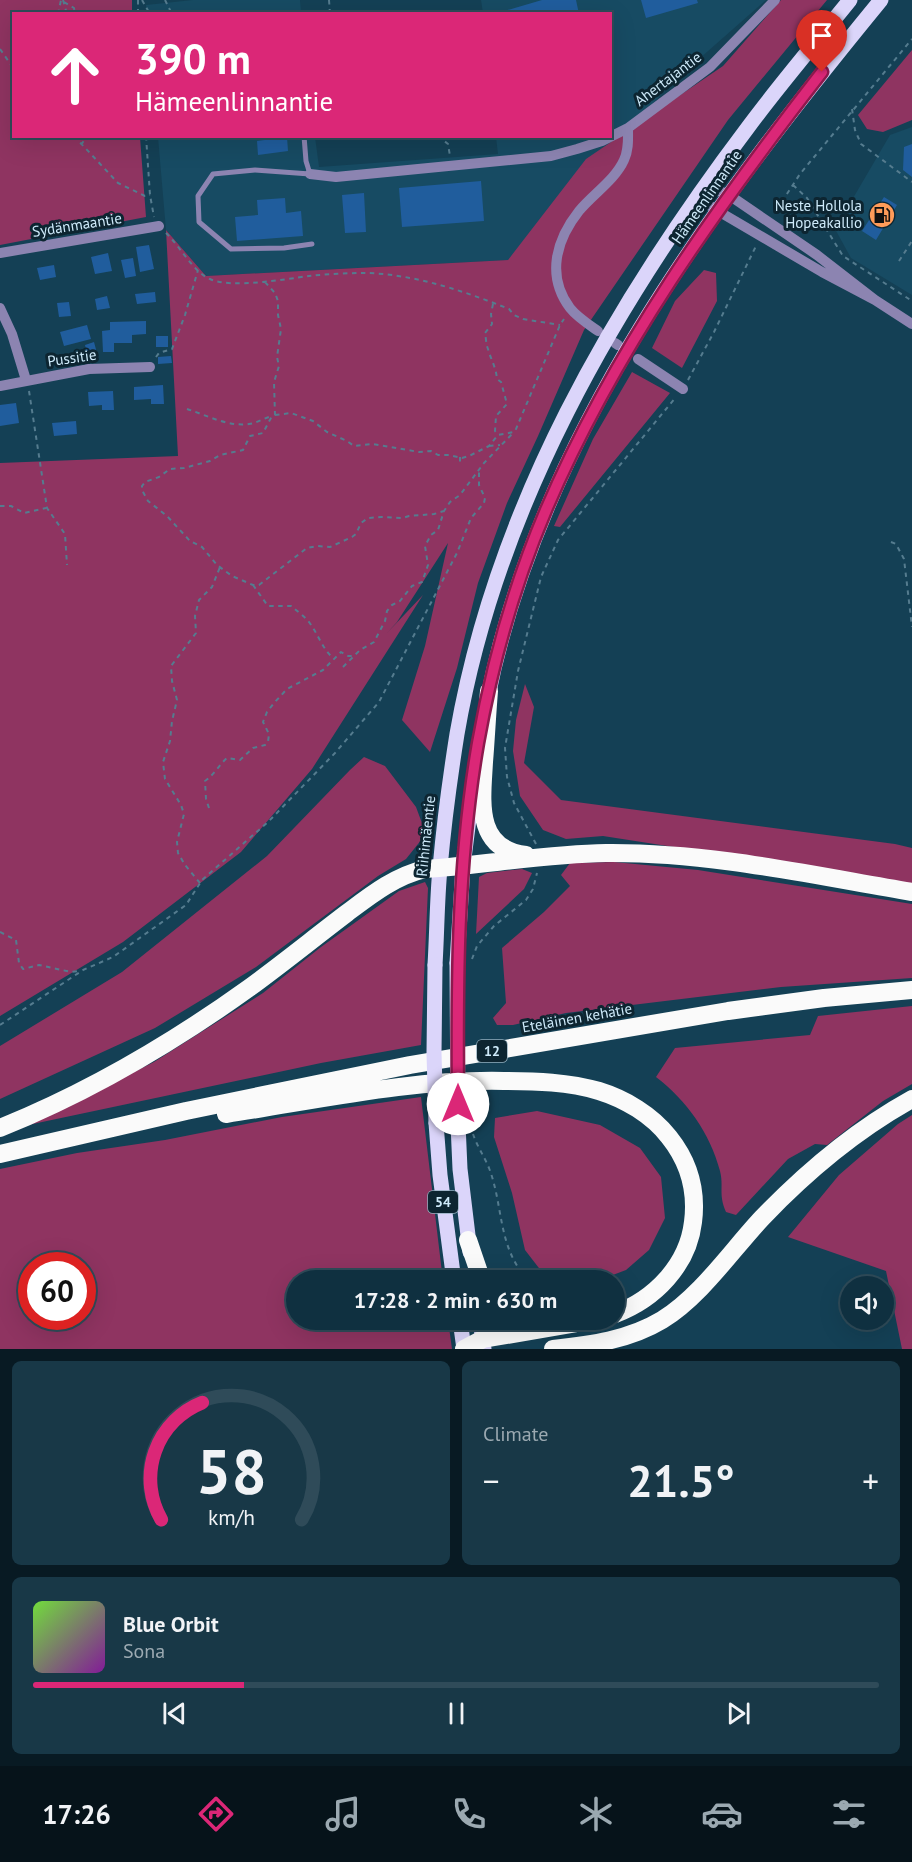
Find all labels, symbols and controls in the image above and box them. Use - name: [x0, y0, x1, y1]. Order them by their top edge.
- pin: [796, 10, 847, 72]
- icon: arrive: [805, 19, 838, 52]
- text: 390 m: [135, 31, 251, 86]
- icon: ahead: [36, 36, 114, 114]
- street label: Ahertajantie: [630, 47, 705, 110]
- text: Hämeenlinnantie: [135, 84, 333, 118]
- street label: Hämeenlinnantie: [667, 146, 746, 247]
- place label: Neste Hollola Hopeakallio: [775, 196, 862, 232]
- fuel station icon: Neste Hollola Hopeakallio: [867, 200, 897, 230]
- street label: Sydänmaantie: [31, 208, 123, 241]
- street label: Pussitie: [46, 345, 98, 370]
- street label: Riihimäentie: [412, 794, 439, 877]
- street label: Eteläinen kehätie: [520, 998, 633, 1037]
- road number: 12: [477, 1040, 507, 1062]
- position arrow: [426, 1072, 490, 1136]
- road number: 54: [428, 1191, 458, 1213]
- speed limit sign: 60: [18, 1252, 96, 1330]
- map controls: [840, 1276, 894, 1330]
- button: sound: [840, 1276, 894, 1330]
- text: 17:28 · 2 min · 630 m: [354, 1286, 557, 1314]
- text: Climate: [483, 1421, 549, 1447]
- text: 58: [196, 1430, 266, 1511]
- text: 21.5°: [627, 1451, 735, 1509]
- text: −: [483, 1459, 500, 1502]
- text: +: [862, 1459, 879, 1502]
- text: km/h: [207, 1503, 254, 1531]
- text: Blue Orbit: [123, 1610, 219, 1638]
- text: Sona: [123, 1638, 165, 1664]
- icon: previous: [158, 1697, 191, 1730]
- icon: pause: [440, 1697, 473, 1730]
- icon: next: [722, 1697, 755, 1730]
- icon: directions: [195, 1793, 237, 1835]
- icon: music: [322, 1793, 364, 1835]
- icon: phone: [448, 1793, 490, 1835]
- icon: climate: [575, 1793, 617, 1835]
- icon: car: [701, 1793, 743, 1835]
- icon: filters: [828, 1793, 870, 1835]
- text: 17:26: [42, 1797, 111, 1831]

